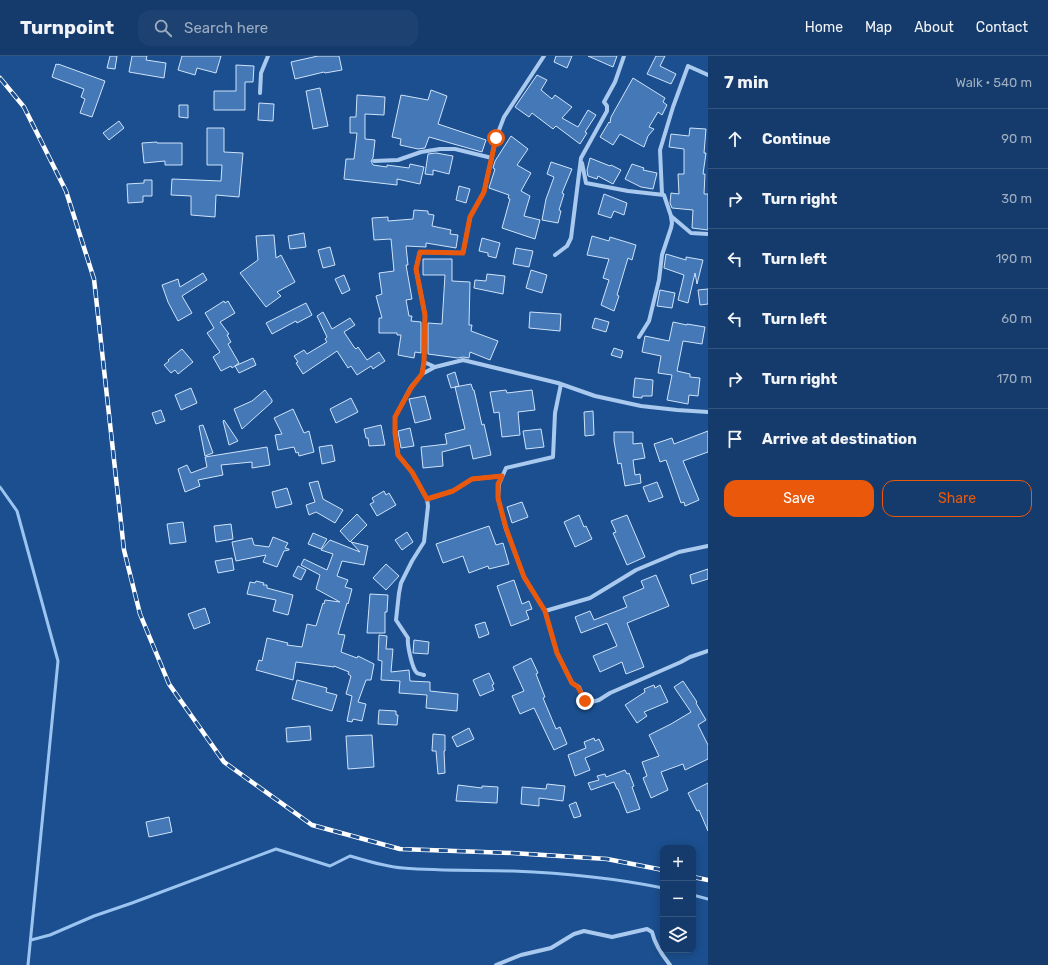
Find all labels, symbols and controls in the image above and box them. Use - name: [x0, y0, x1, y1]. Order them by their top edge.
- search box: [138, 10, 418, 46]
- text: Turnpoint: [20, 16, 114, 39]
- icon: search: [152, 17, 174, 39]
- text: Search here: [184, 19, 268, 37]
- text: Home: [805, 19, 843, 36]
- text: Map: [865, 19, 892, 36]
- text: About: [914, 19, 954, 36]
- text: Contact: [976, 19, 1028, 36]
- text: 7 min: [724, 72, 769, 92]
- text: Walk · 540 m: [956, 75, 1032, 90]
- icon: ahead: [724, 128, 746, 150]
- route start: [487, 129, 505, 147]
- text: Continue: [762, 130, 831, 148]
- text: 90 m: [1001, 131, 1032, 146]
- icon: right: [724, 188, 746, 210]
- text: Turn right: [762, 190, 837, 208]
- text: 30 m: [1001, 191, 1032, 206]
- icon: left: [724, 248, 746, 270]
- text: Turn left: [762, 250, 827, 268]
- text: 190 m: [996, 251, 1032, 266]
- icon: left: [724, 308, 746, 330]
- text: Turn left: [762, 310, 827, 328]
- text: 60 m: [1001, 311, 1032, 326]
- icon: right: [724, 368, 746, 390]
- text: Turn right: [762, 370, 837, 388]
- text: 170 m: [997, 371, 1032, 386]
- icon: arrive: [724, 428, 746, 450]
- text: Arrive at destination: [762, 430, 917, 448]
- button: Save: [724, 480, 874, 517]
- button: Share: [882, 480, 1032, 517]
- route end: [576, 692, 594, 710]
- map controls: [660, 845, 696, 953]
- button: +: [660, 845, 696, 881]
- button: −: [660, 881, 696, 917]
- button: layers: [660, 917, 696, 953]

